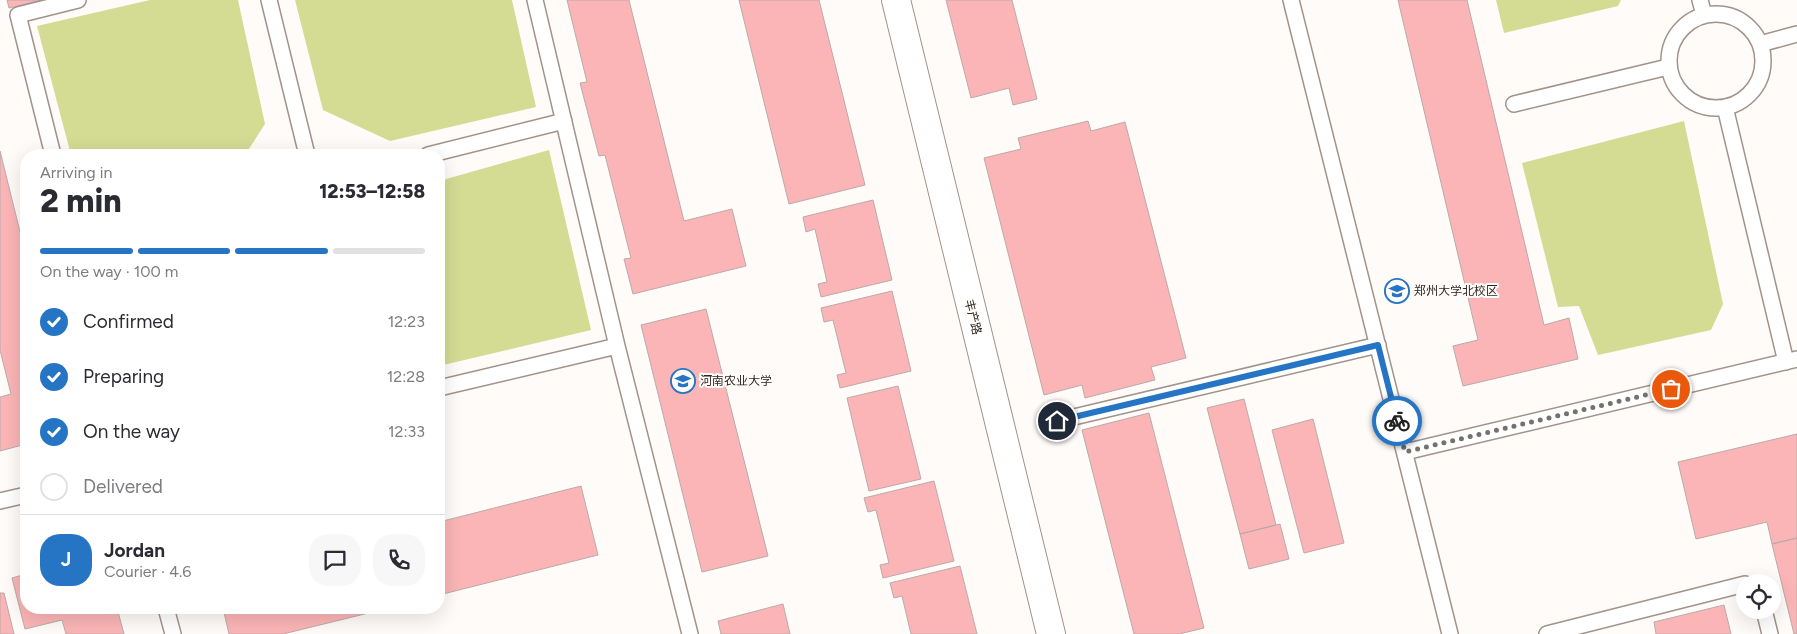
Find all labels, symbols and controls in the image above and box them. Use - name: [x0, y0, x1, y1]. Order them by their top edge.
- text: Arriving in: [40, 163, 112, 182]
- text: 12:53–12:58: [319, 180, 425, 203]
- text: 2 min: [40, 182, 122, 220]
- text: On the way · 100 m: [40, 262, 178, 281]
- school or university icon: 郑州大学北校区: [1384, 278, 1410, 304]
- place label: 郑州大学北校区: [1414, 284, 1498, 298]
- street label: 丰产路: [962, 298, 984, 336]
- icon: check: [40, 308, 68, 336]
- text: Confirmed: [83, 310, 174, 333]
- text: 12:23: [388, 312, 425, 331]
- icon: check: [40, 363, 68, 391]
- text: Preparing: [83, 365, 164, 388]
- text: 12:28: [387, 367, 425, 386]
- school or university icon: 河南农业大学: [670, 368, 696, 394]
- pin: [1650, 368, 1692, 410]
- place label: 河南农业大学: [700, 374, 772, 388]
- icon: bag: [1657, 375, 1685, 403]
- courier: [1372, 396, 1422, 446]
- pin: [1036, 400, 1078, 442]
- icon: home: [1043, 407, 1071, 435]
- icon: bike: [1383, 407, 1411, 435]
- icon: check: [40, 418, 68, 446]
- text: On the way: [83, 420, 180, 443]
- text: 12:33: [388, 422, 425, 441]
- text: Delivered: [83, 475, 163, 498]
- button: chat: [309, 534, 361, 586]
- button: phone: [373, 534, 425, 586]
- text: Jordan: [104, 539, 165, 562]
- text: J: [61, 548, 71, 571]
- text: Courier · 4.6: [104, 562, 191, 581]
- map controls: [1736, 574, 1781, 619]
- button: locate: [1736, 574, 1781, 619]

